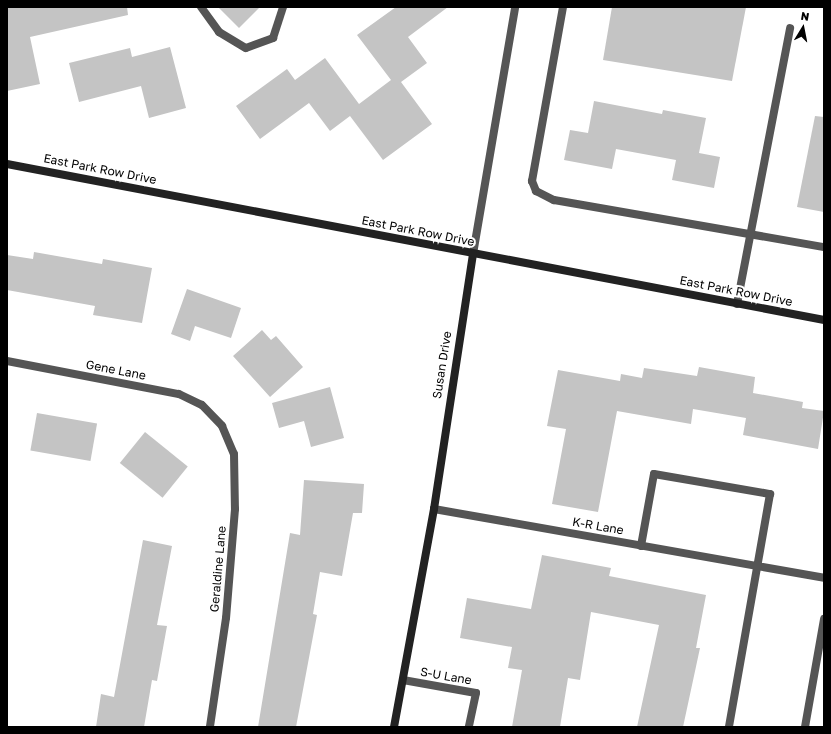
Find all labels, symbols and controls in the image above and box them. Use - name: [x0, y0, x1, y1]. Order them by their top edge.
- north arrow: [783, 8, 823, 48]
- text: N: [800, 9, 810, 23]
- street label: East Park Row Drive: [42, 151, 158, 187]
- street label: East Park Row Drive: [360, 213, 476, 249]
- street label: East Park Row Drive: [678, 273, 794, 309]
- street label: Susan Drive: [430, 330, 454, 400]
- street label: Gene Lane: [85, 357, 147, 383]
- street label: K-R Lane: [571, 514, 625, 538]
- street label: Geraldine Lane: [207, 525, 229, 613]
- street label: S-U Lane: [419, 664, 473, 688]

